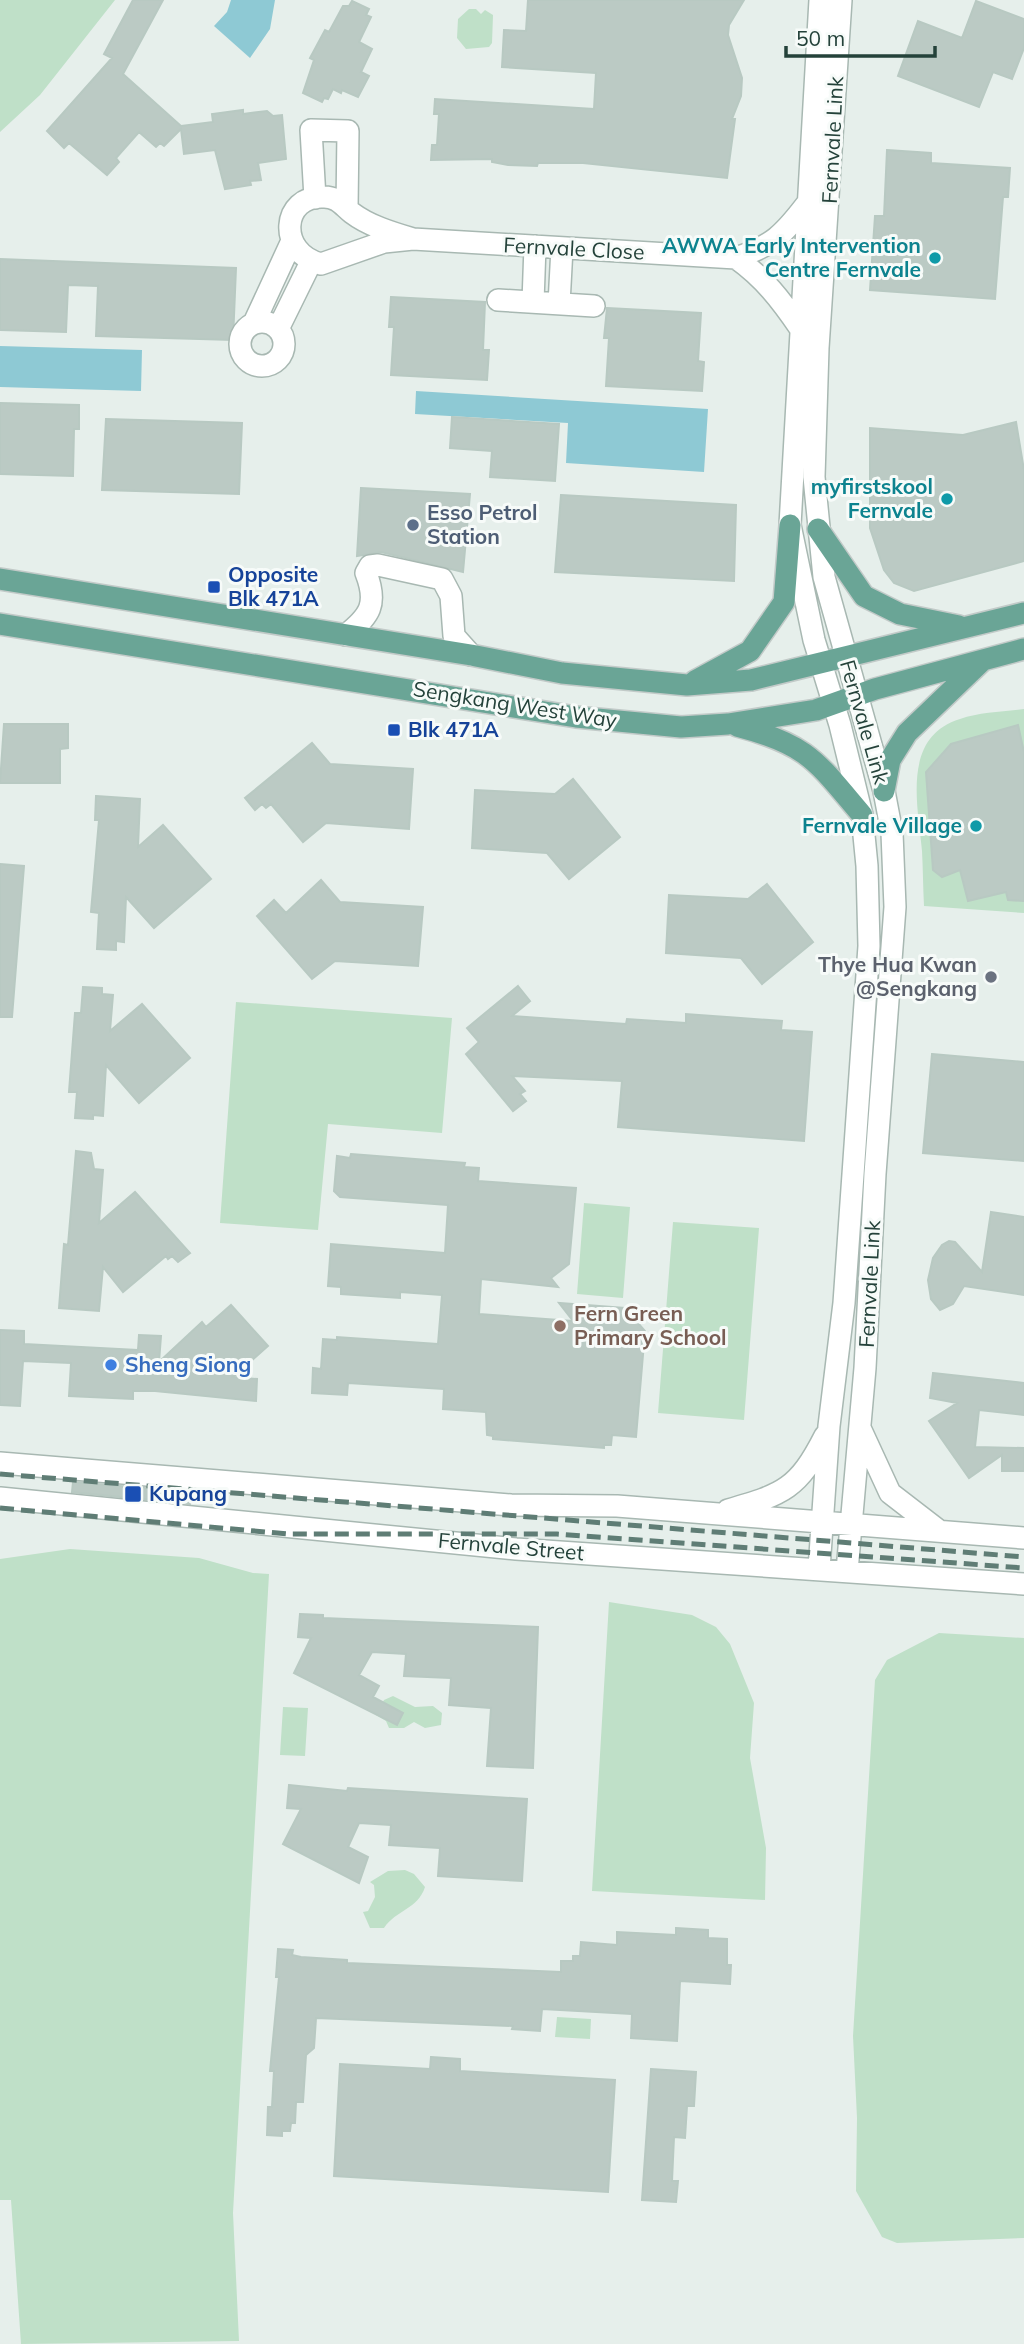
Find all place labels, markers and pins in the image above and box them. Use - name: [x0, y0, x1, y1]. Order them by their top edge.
- place label: AWWA Early Intervention Centre Fernvale: [662, 232, 921, 282]
- marker: AWWA Early Intervention Centre Fernvale: [927, 250, 943, 266]
- place label: myfirstskool Fernvale: [811, 473, 933, 523]
- marker: myfirstskool Fernvale: [939, 491, 955, 507]
- place label: Esso Petrol Station: [427, 499, 538, 549]
- marker: Esso Petrol Station: [405, 517, 421, 533]
- place label: Opposite Blk 471A: [228, 561, 319, 611]
- marker: Opposite Blk 471A: [206, 579, 222, 595]
- place label: Blk 471A: [408, 716, 499, 742]
- marker: Blk 471A: [386, 722, 402, 738]
- place label: Fernvale Village: [802, 812, 962, 838]
- marker: Fernvale Village: [968, 818, 984, 834]
- place label: Thye Hua Kwan @Sengkang: [818, 951, 977, 1001]
- marker: Thye Hua Kwan @Sengkang: [983, 969, 999, 985]
- place label: Fern Green Primary School: [574, 1300, 727, 1350]
- marker: Fern Green Primary School: [552, 1318, 568, 1334]
- place label: Sheng Siong: [125, 1351, 251, 1377]
- marker: Sheng Siong: [103, 1357, 119, 1373]
- place label: Kupang: [149, 1480, 227, 1506]
- marker: Kupang: [123, 1484, 143, 1504]

